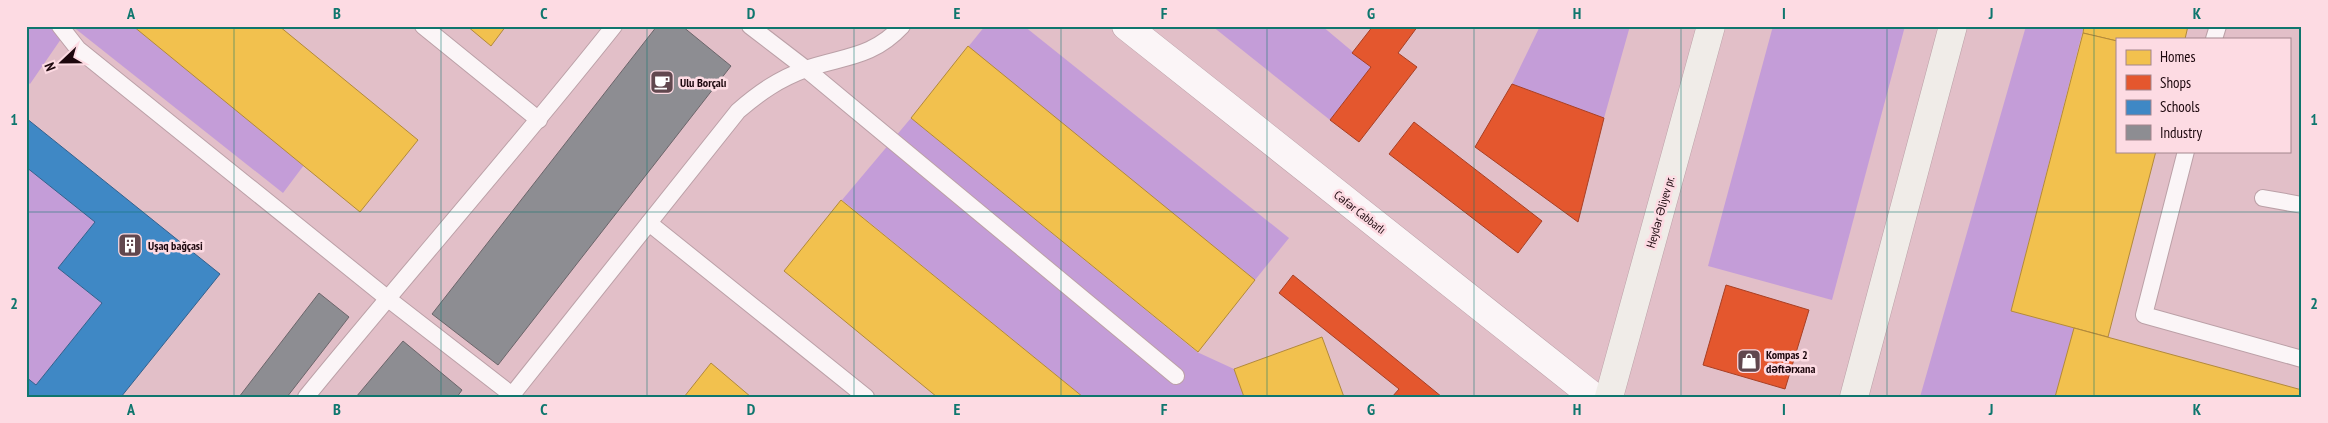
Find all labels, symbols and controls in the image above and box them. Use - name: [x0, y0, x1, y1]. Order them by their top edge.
- text: A: [126, 3, 136, 23]
- text: B: [333, 3, 341, 23]
- text: C: [540, 3, 548, 23]
- text: D: [747, 3, 756, 23]
- text: E: [954, 3, 961, 23]
- text: F: [1161, 3, 1168, 23]
- text: G: [1367, 3, 1375, 23]
- text: H: [1573, 3, 1581, 23]
- text: I: [1782, 3, 1786, 23]
- text: J: [1988, 3, 1993, 23]
- text: K: [2193, 3, 2202, 23]
- north arrow: [38, 38, 88, 88]
- legend: [2116, 38, 2290, 152]
- text: Homes: [2160, 47, 2196, 66]
- text: N: [40, 60, 60, 74]
- cafe icon: Ulu Borçalı: [649, 69, 675, 95]
- text: Shops: [2160, 73, 2191, 92]
- place label: Ulu Borçalı: [680, 75, 727, 90]
- text: Schools: [2160, 97, 2200, 116]
- text: 1: [10, 109, 18, 129]
- text: 1: [2310, 109, 2318, 129]
- text: Industry: [2160, 123, 2202, 142]
- street label: Heydər Əliyev pr.: [1643, 174, 1677, 250]
- street label: Cəfər Cabbarlı: [1331, 187, 1389, 237]
- building icon: Uşaq bağçasi: [117, 232, 143, 258]
- place label: Uşaq bağçasi: [148, 238, 203, 253]
- text: 2: [10, 293, 18, 313]
- text: 2: [2310, 293, 2318, 313]
- place label: Kompas 2 dəftərxana: [1766, 347, 1815, 376]
- shop icon: Kompas 2 dəftərxana: [1736, 348, 1762, 374]
- text: A: [126, 399, 136, 419]
- text: B: [333, 399, 341, 419]
- text: C: [540, 399, 548, 419]
- text: D: [747, 399, 756, 419]
- text: E: [954, 399, 961, 419]
- text: F: [1161, 399, 1168, 419]
- text: G: [1367, 399, 1375, 419]
- text: H: [1573, 399, 1581, 419]
- text: I: [1782, 399, 1786, 419]
- text: J: [1988, 399, 1993, 419]
- text: K: [2193, 399, 2202, 419]

